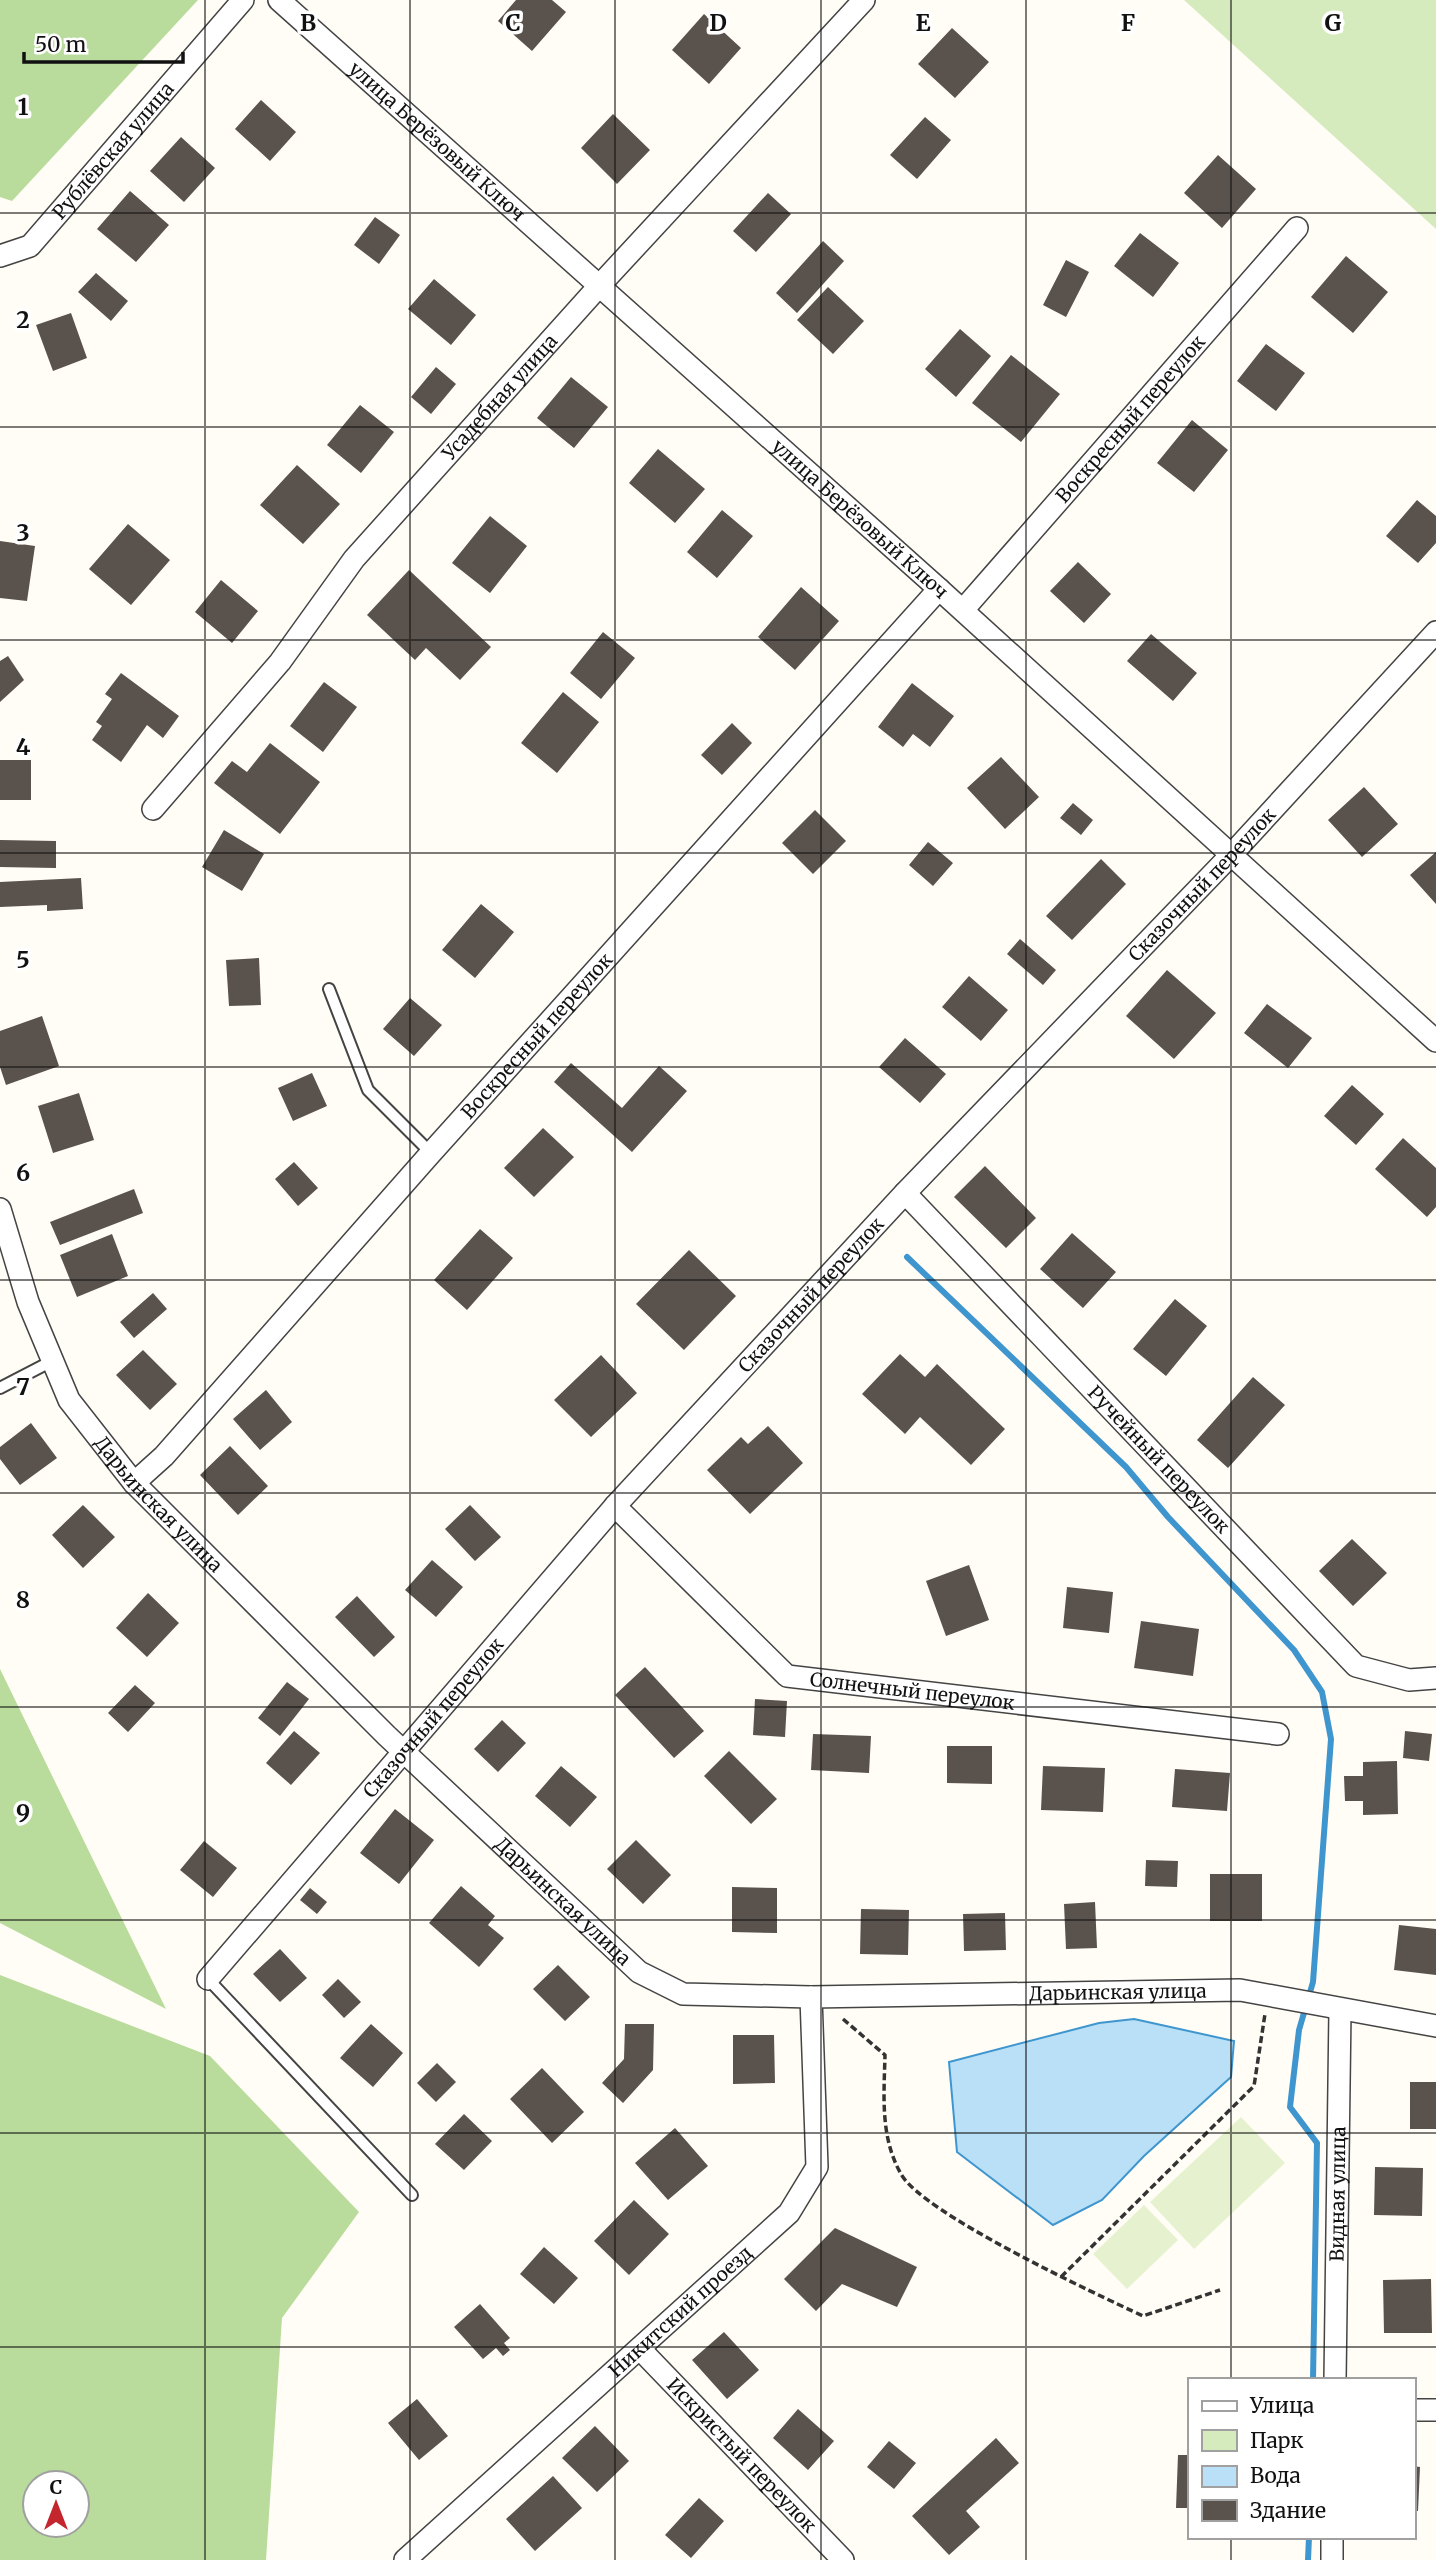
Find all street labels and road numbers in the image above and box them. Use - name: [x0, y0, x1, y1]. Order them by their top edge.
- street label: улица Берёзовый Ключ: [344, 56, 530, 226]
- street label: Рублёвская улица: [47, 77, 179, 224]
- street label: Усадебная улица: [436, 329, 562, 466]
- street label: Воскресный переулок: [1050, 330, 1210, 508]
- street label: улица Берёзовый Ключ: [767, 434, 953, 603]
- street label: Сказочный переулок: [1123, 802, 1281, 966]
- street label: Воскресный переулок: [456, 948, 617, 1124]
- street label: Сказочный переулок: [733, 1212, 889, 1377]
- street label: Ручейный переулок: [1083, 1380, 1235, 1538]
- street label: Дарьинская улица: [90, 1431, 228, 1577]
- street label: Сказочный переулок: [358, 1633, 508, 1802]
- street label: Солнечный переулок: [809, 1667, 1016, 1715]
- street label: Дарьинская улица: [490, 1832, 636, 1970]
- street label: Дарьинская улица: [1029, 1979, 1207, 2005]
- street label: Видная улица: [1325, 2126, 1350, 2262]
- street label: Никитский проезд: [604, 2240, 757, 2382]
- street label: Искристый переулок: [662, 2372, 822, 2537]

